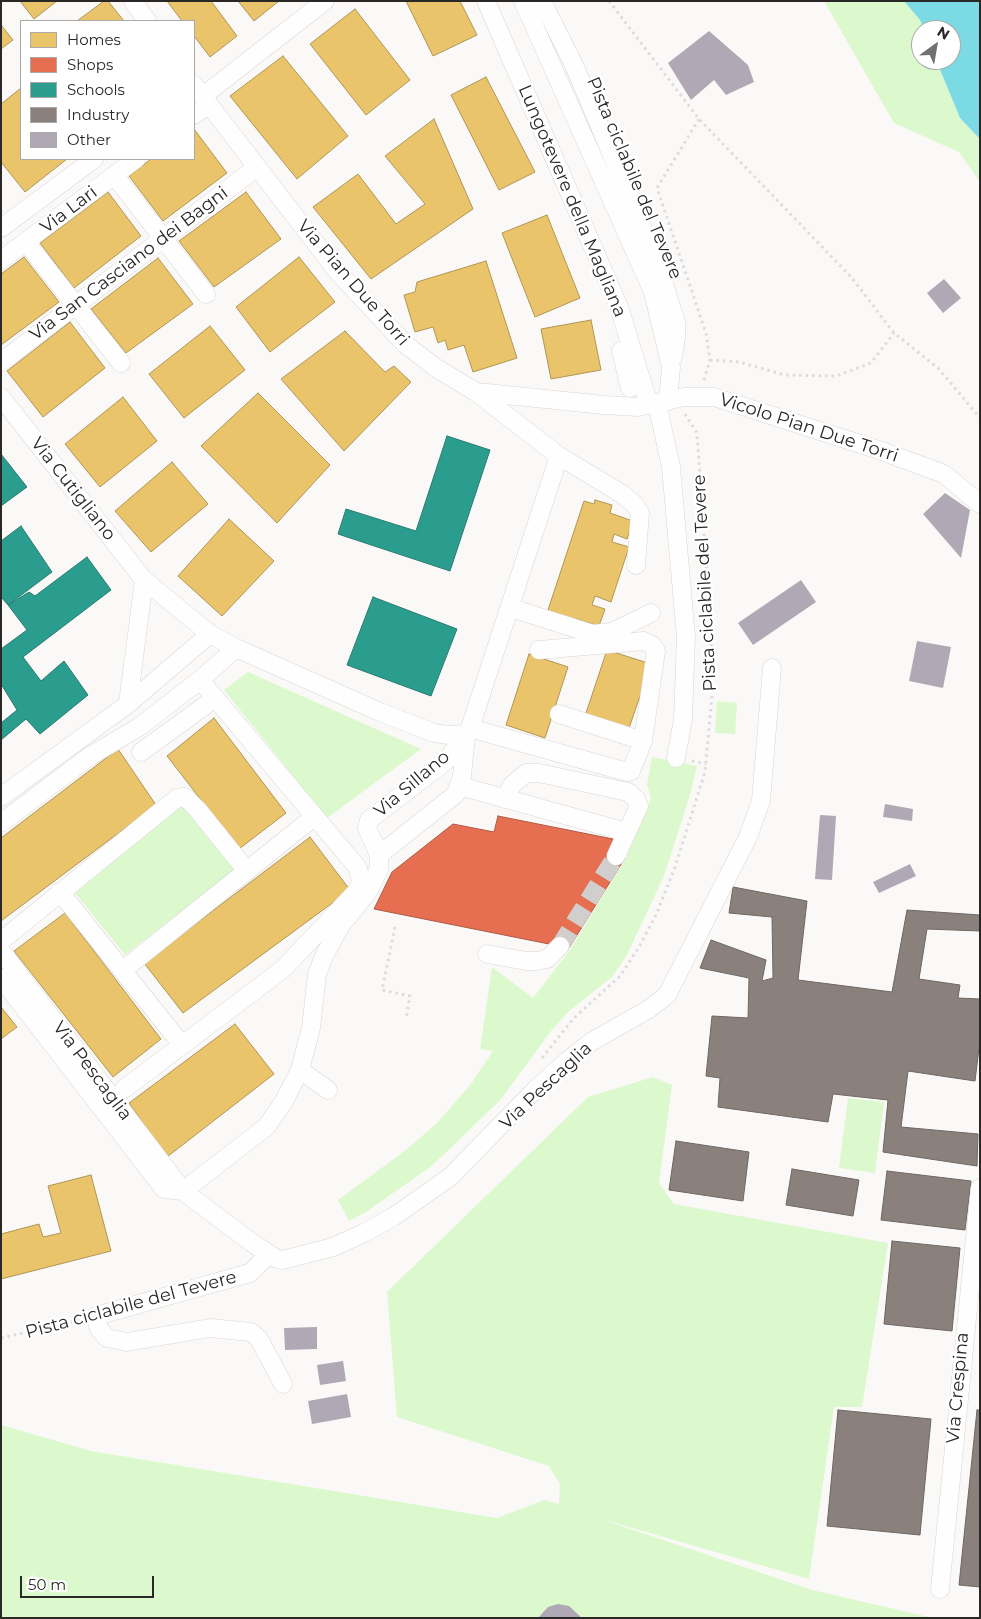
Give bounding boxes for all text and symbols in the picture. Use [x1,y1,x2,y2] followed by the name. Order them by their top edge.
[20,20,195,160] legend
[911,20,961,70] north arrow
[934,22,953,44] text: N
[67,30,121,49] text: Homes
[67,55,113,74] text: Shops
[582,74,686,282] street label: Pista ciclabile del Tevere
[67,80,125,99] text: Schools
[513,82,631,320] street label: Lungotevere della Magliana
[67,105,129,124] text: Industry
[67,130,111,149] text: Other
[26,182,232,346] street label: Via San Casciano dei Bagni
[36,182,102,238] street label: Via Lari
[292,216,414,350] street label: Via Pian Due Torri
[717,389,901,467] street label: Vicolo Pian Due Torri
[26,433,120,545] street label: Via Cutigliano
[689,474,721,692] street label: Pista ciclabile del Tevere
[370,746,454,822] street label: Via Sillano
[48,1017,136,1125] street label: Via Pescaglia
[495,1038,597,1134] street label: Via Pescaglia
[23,1266,239,1344] street label: Pista ciclabile del Tevere
[942,1331,974,1445] street label: Via Crespina
[22,1566,156,1598] scale bar
[28,1575,66,1594] text: 50 m

